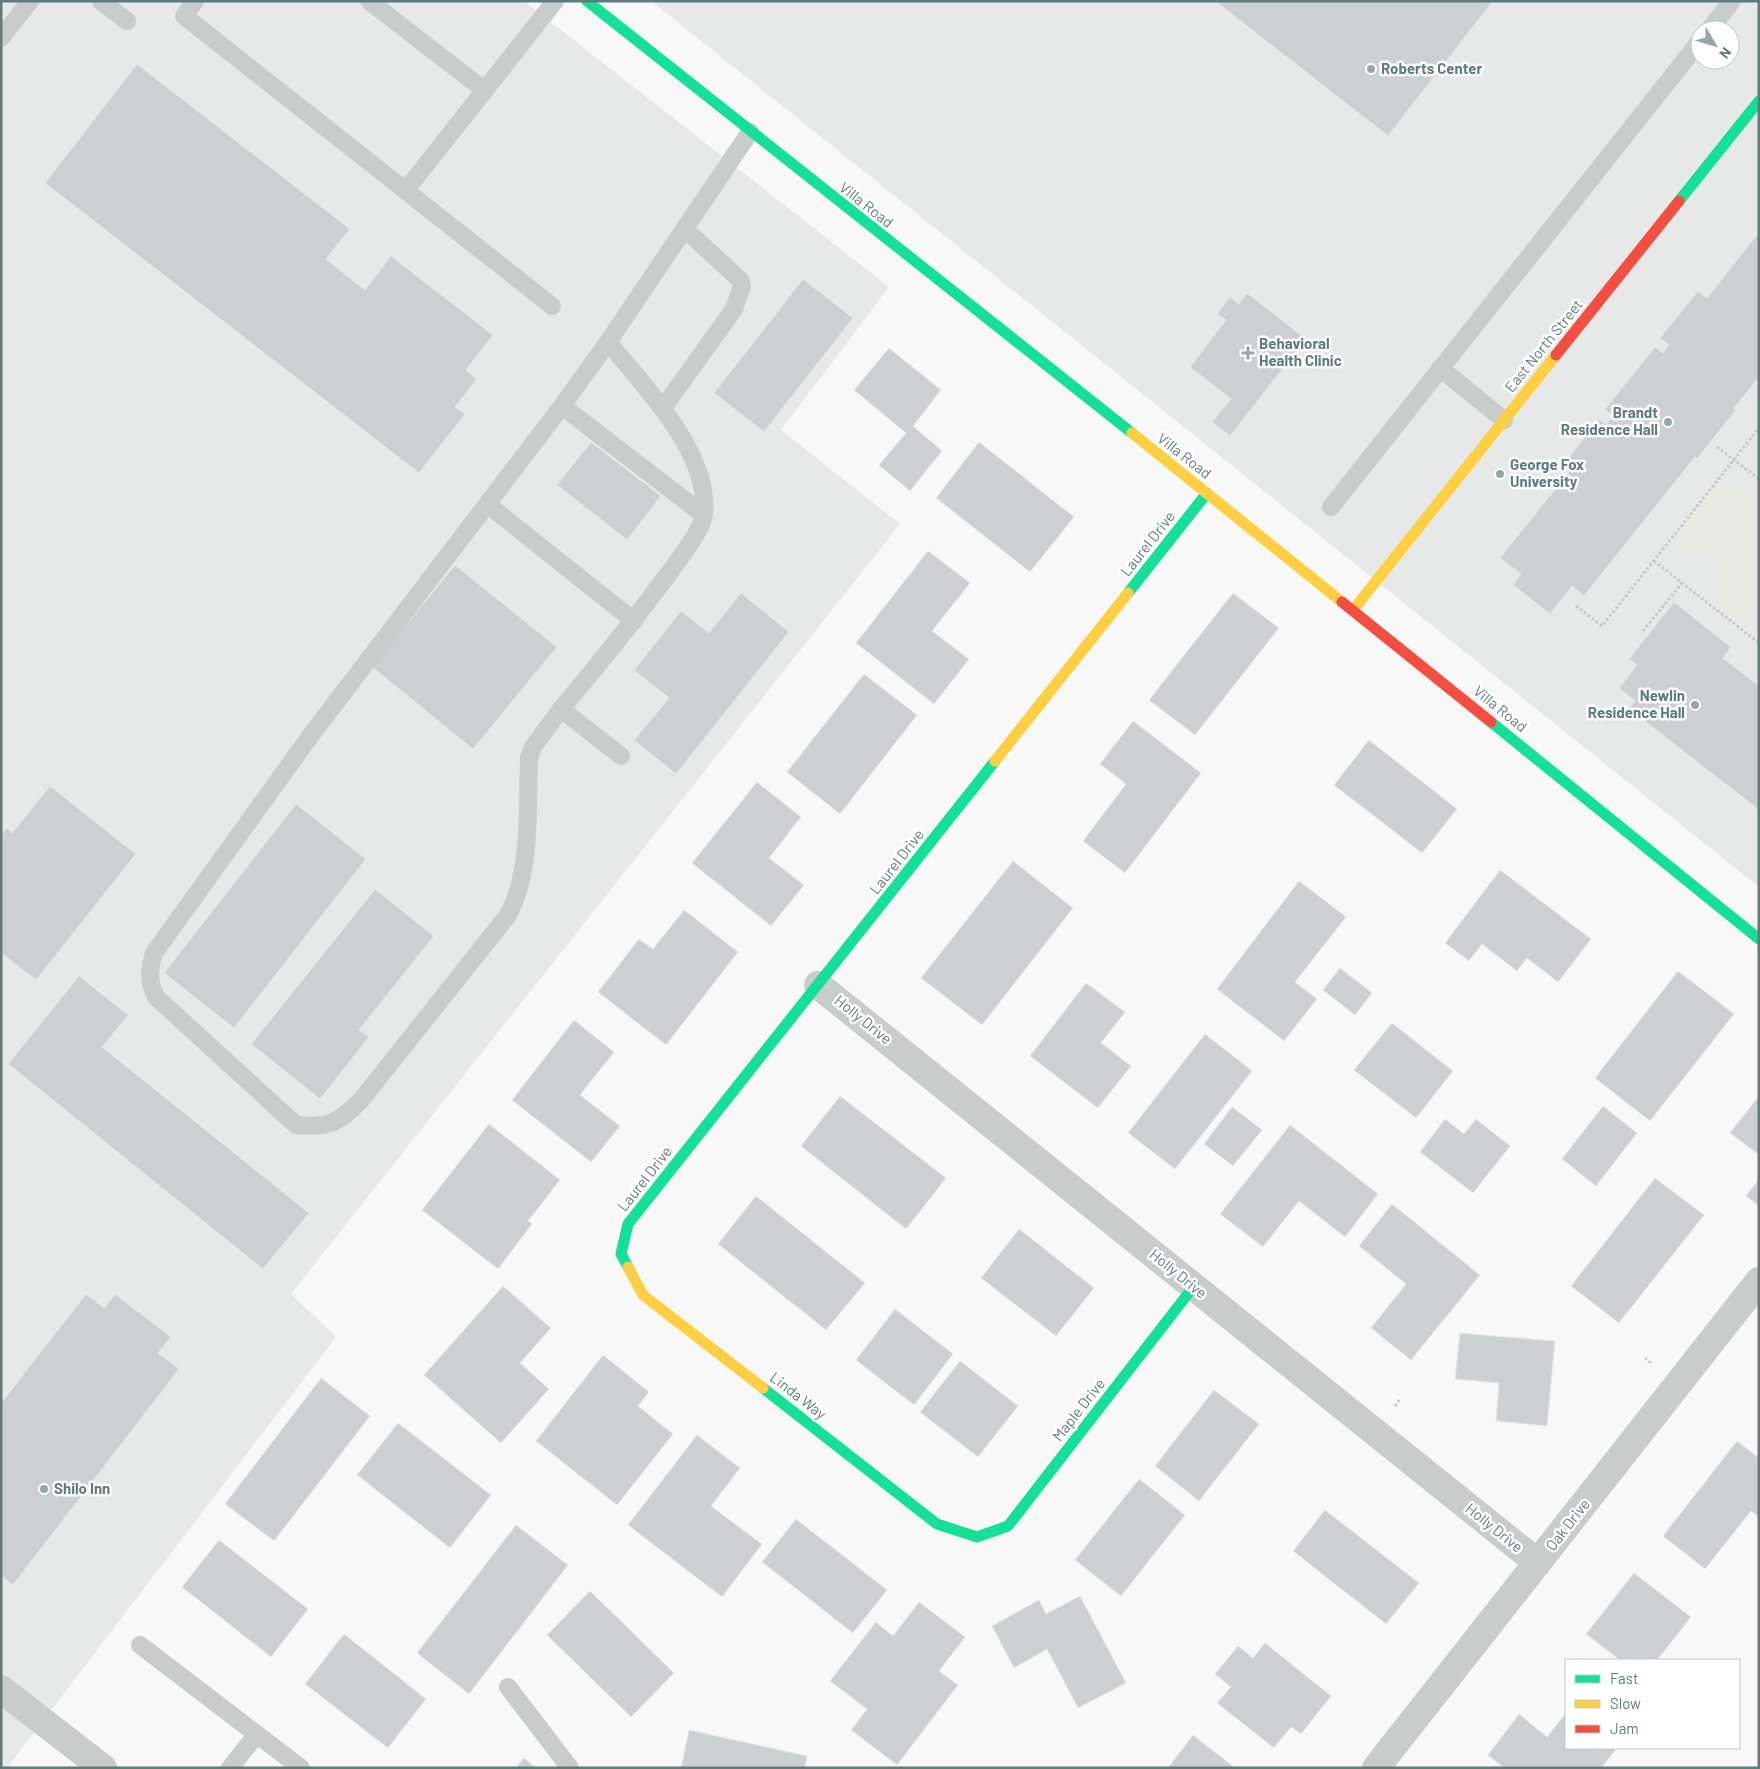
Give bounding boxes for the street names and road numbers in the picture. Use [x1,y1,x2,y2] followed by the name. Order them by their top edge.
[836,178,897,231] street label: Villa Road
[1500,295,1586,395] street label: East North Street
[1154,429,1215,482] street label: Villa Road
[1116,507,1178,579] street label: Laurel Drive
[1470,681,1531,735] street label: Villa Road
[865,825,927,897] street label: Laurel Drive
[831,991,896,1048] street label: Holly Drive
[613,1142,675,1214] street label: Laurel Drive
[1146,1245,1211,1302] street label: Holly Drive
[767,1368,830,1423] street label: Linda Way
[1048,1374,1108,1444] street label: Maple Drive
[1541,1495,1593,1554] street label: Oak Drive
[1462,1499,1527,1556] street label: Holly Drive

